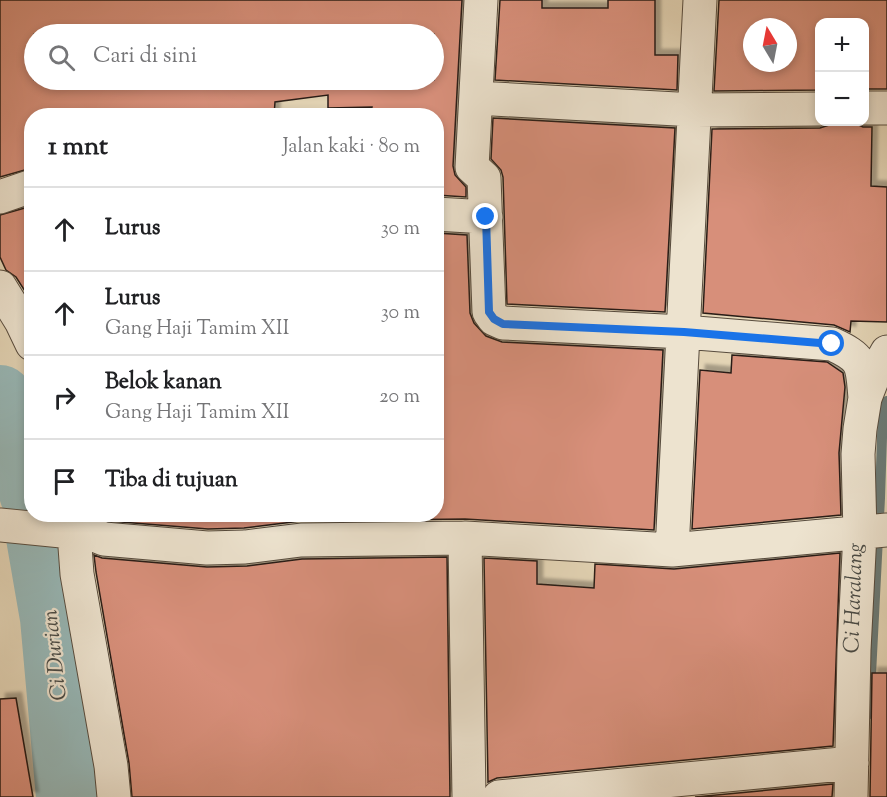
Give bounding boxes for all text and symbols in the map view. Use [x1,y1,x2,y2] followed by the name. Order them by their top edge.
[743,18,797,72] north arrow
[815,18,869,126] map controls
[815,18,869,72] button: +
[24,24,444,90] search box
[45,41,78,74] icon: search
[93,41,197,73] text: Cari di sini
[815,72,869,126] button: −
[48,129,108,166] text: 1 mnt
[282,133,420,162] text: Jalan kaki · 80 m
[472,203,498,229] route end
[48,213,81,246] icon: ahead
[105,213,161,245] text: Lurus
[381,215,420,244] text: 30 m
[105,283,161,315] text: Lurus
[48,297,81,330] icon: ahead
[381,299,420,328] text: 30 m
[105,315,289,344] text: Gang Haji Tamim XII
[818,330,844,356] route start
[105,367,222,399] text: Belok kanan
[48,381,81,414] icon: right
[379,383,420,412] text: 20 m
[105,399,289,428] text: Gang Haji Tamim XII
[48,465,81,498] icon: arrive
[105,465,238,497] text: Tiba di tujuan
[837,542,873,654] water label: Ci Haralang
[35,608,77,702] water label: Ci Durian

